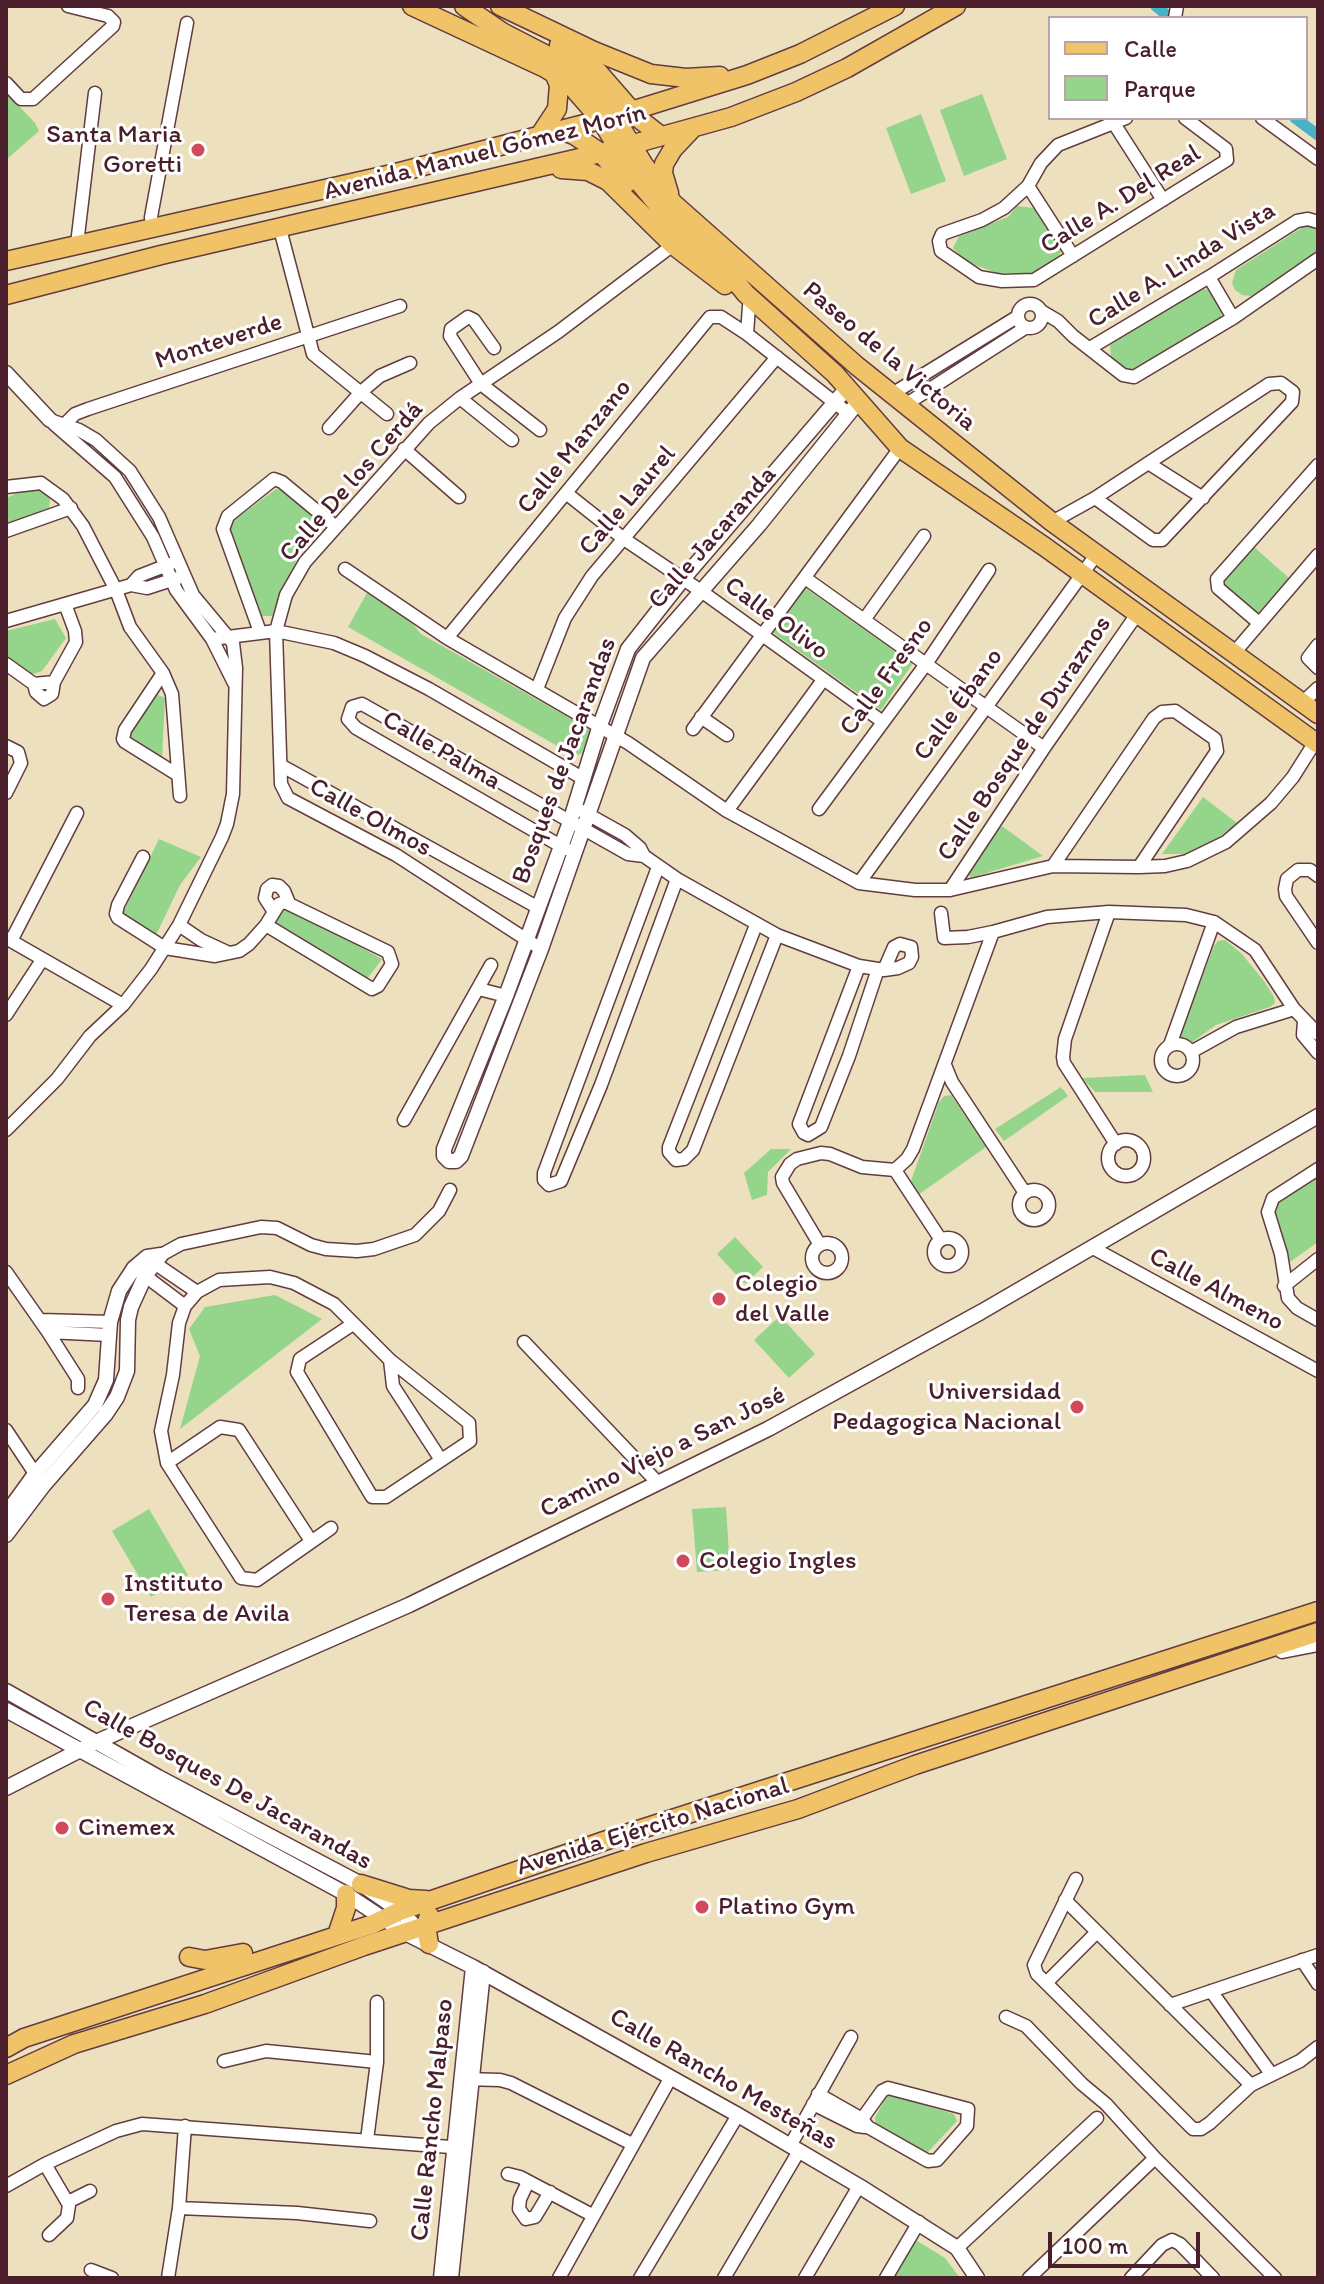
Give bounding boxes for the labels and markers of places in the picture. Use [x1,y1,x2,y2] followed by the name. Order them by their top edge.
[46,119,182,180] place label: Santa Maria Goretti
[189,141,207,159] marker: Santa Maria Goretti
[735,1268,830,1330] place label: Colegio del Valle
[710,1290,728,1308] marker: Colegio del Valle
[832,1376,1061,1438] place label: Universidad Pedagogica Nacional
[1068,1398,1086,1416] marker: Universidad Pedagogica Nacional
[699,1545,857,1577] place label: Colegio Ingles
[674,1552,692,1570] marker: Colegio Ingles
[124,1568,290,1630] place label: Instituto Teresa de Avila
[99,1590,117,1608] marker: Instituto Teresa de Avila
[78,1812,175,1844] place label: Cinemex
[53,1819,71,1837] marker: Cinemex
[718,1891,855,1923] place label: Platino Gym
[693,1898,711,1916] marker: Platino Gym

